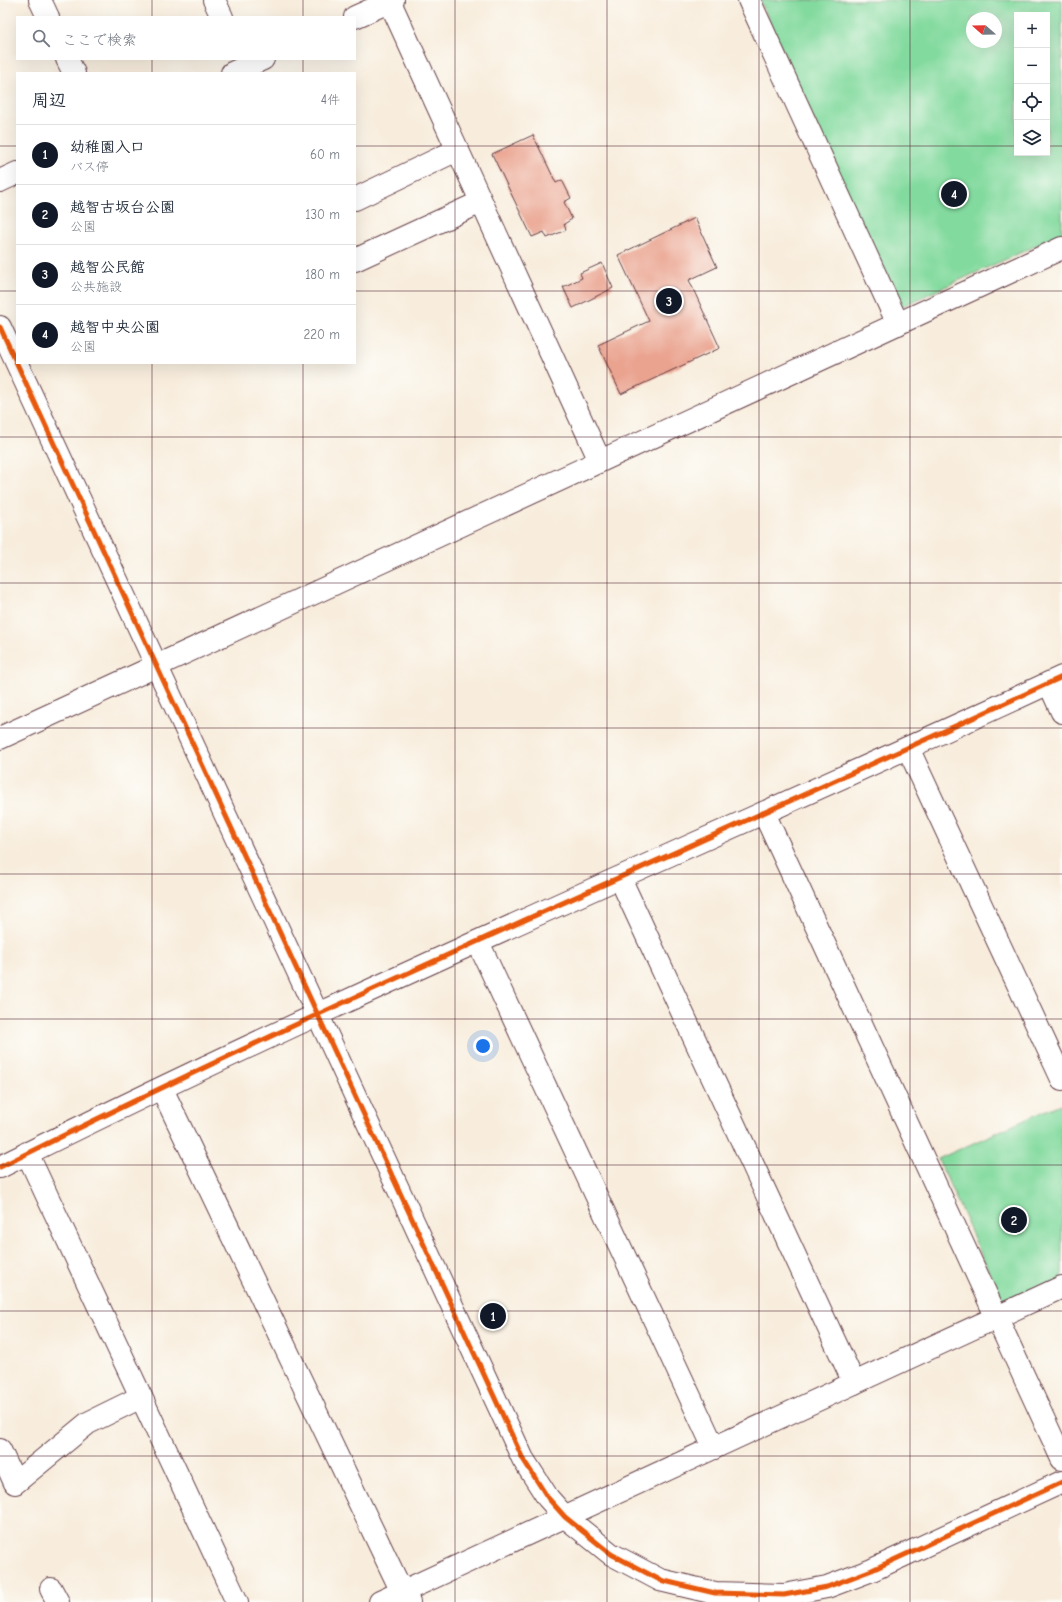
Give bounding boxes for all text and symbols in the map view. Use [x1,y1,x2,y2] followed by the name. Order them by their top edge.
[966,12,1002,48] north arrow
[1014,12,1050,156] map controls
[1014,12,1050,48] button: +
[16,16,356,60] search box
[30,27,52,49] icon: search
[62,31,137,49] text: ここで検索
[1014,48,1050,84] button: −
[1014,84,1050,120] button: locate
[32,91,66,110] text: 周辺
[321,92,340,107] text: 4件
[1014,120,1050,156] button: layers
[70,138,145,156] text: 幼稚園入口
[42,147,48,162] text: 1
[310,147,340,162] text: 60 m
[70,159,109,174] text: バス停
[941,179,967,209] pin: 4
[70,198,175,216] text: 越智古坂台公園
[42,207,48,222] text: 2
[305,207,340,222] text: 130 m
[70,219,96,234] text: 公園
[70,258,145,276] text: 越智公民館
[42,267,48,282] text: 3
[305,267,340,282] text: 180 m
[70,279,122,294] text: 公共施設
[656,286,682,316] pin: 3
[70,318,160,336] text: 越智中央公園
[42,327,48,342] text: 4
[303,327,340,342] text: 220 m
[70,339,96,354] text: 公園
[473,1036,493,1056] your location
[1001,1205,1027,1235] pin: 2
[480,1301,506,1331] pin: 1

